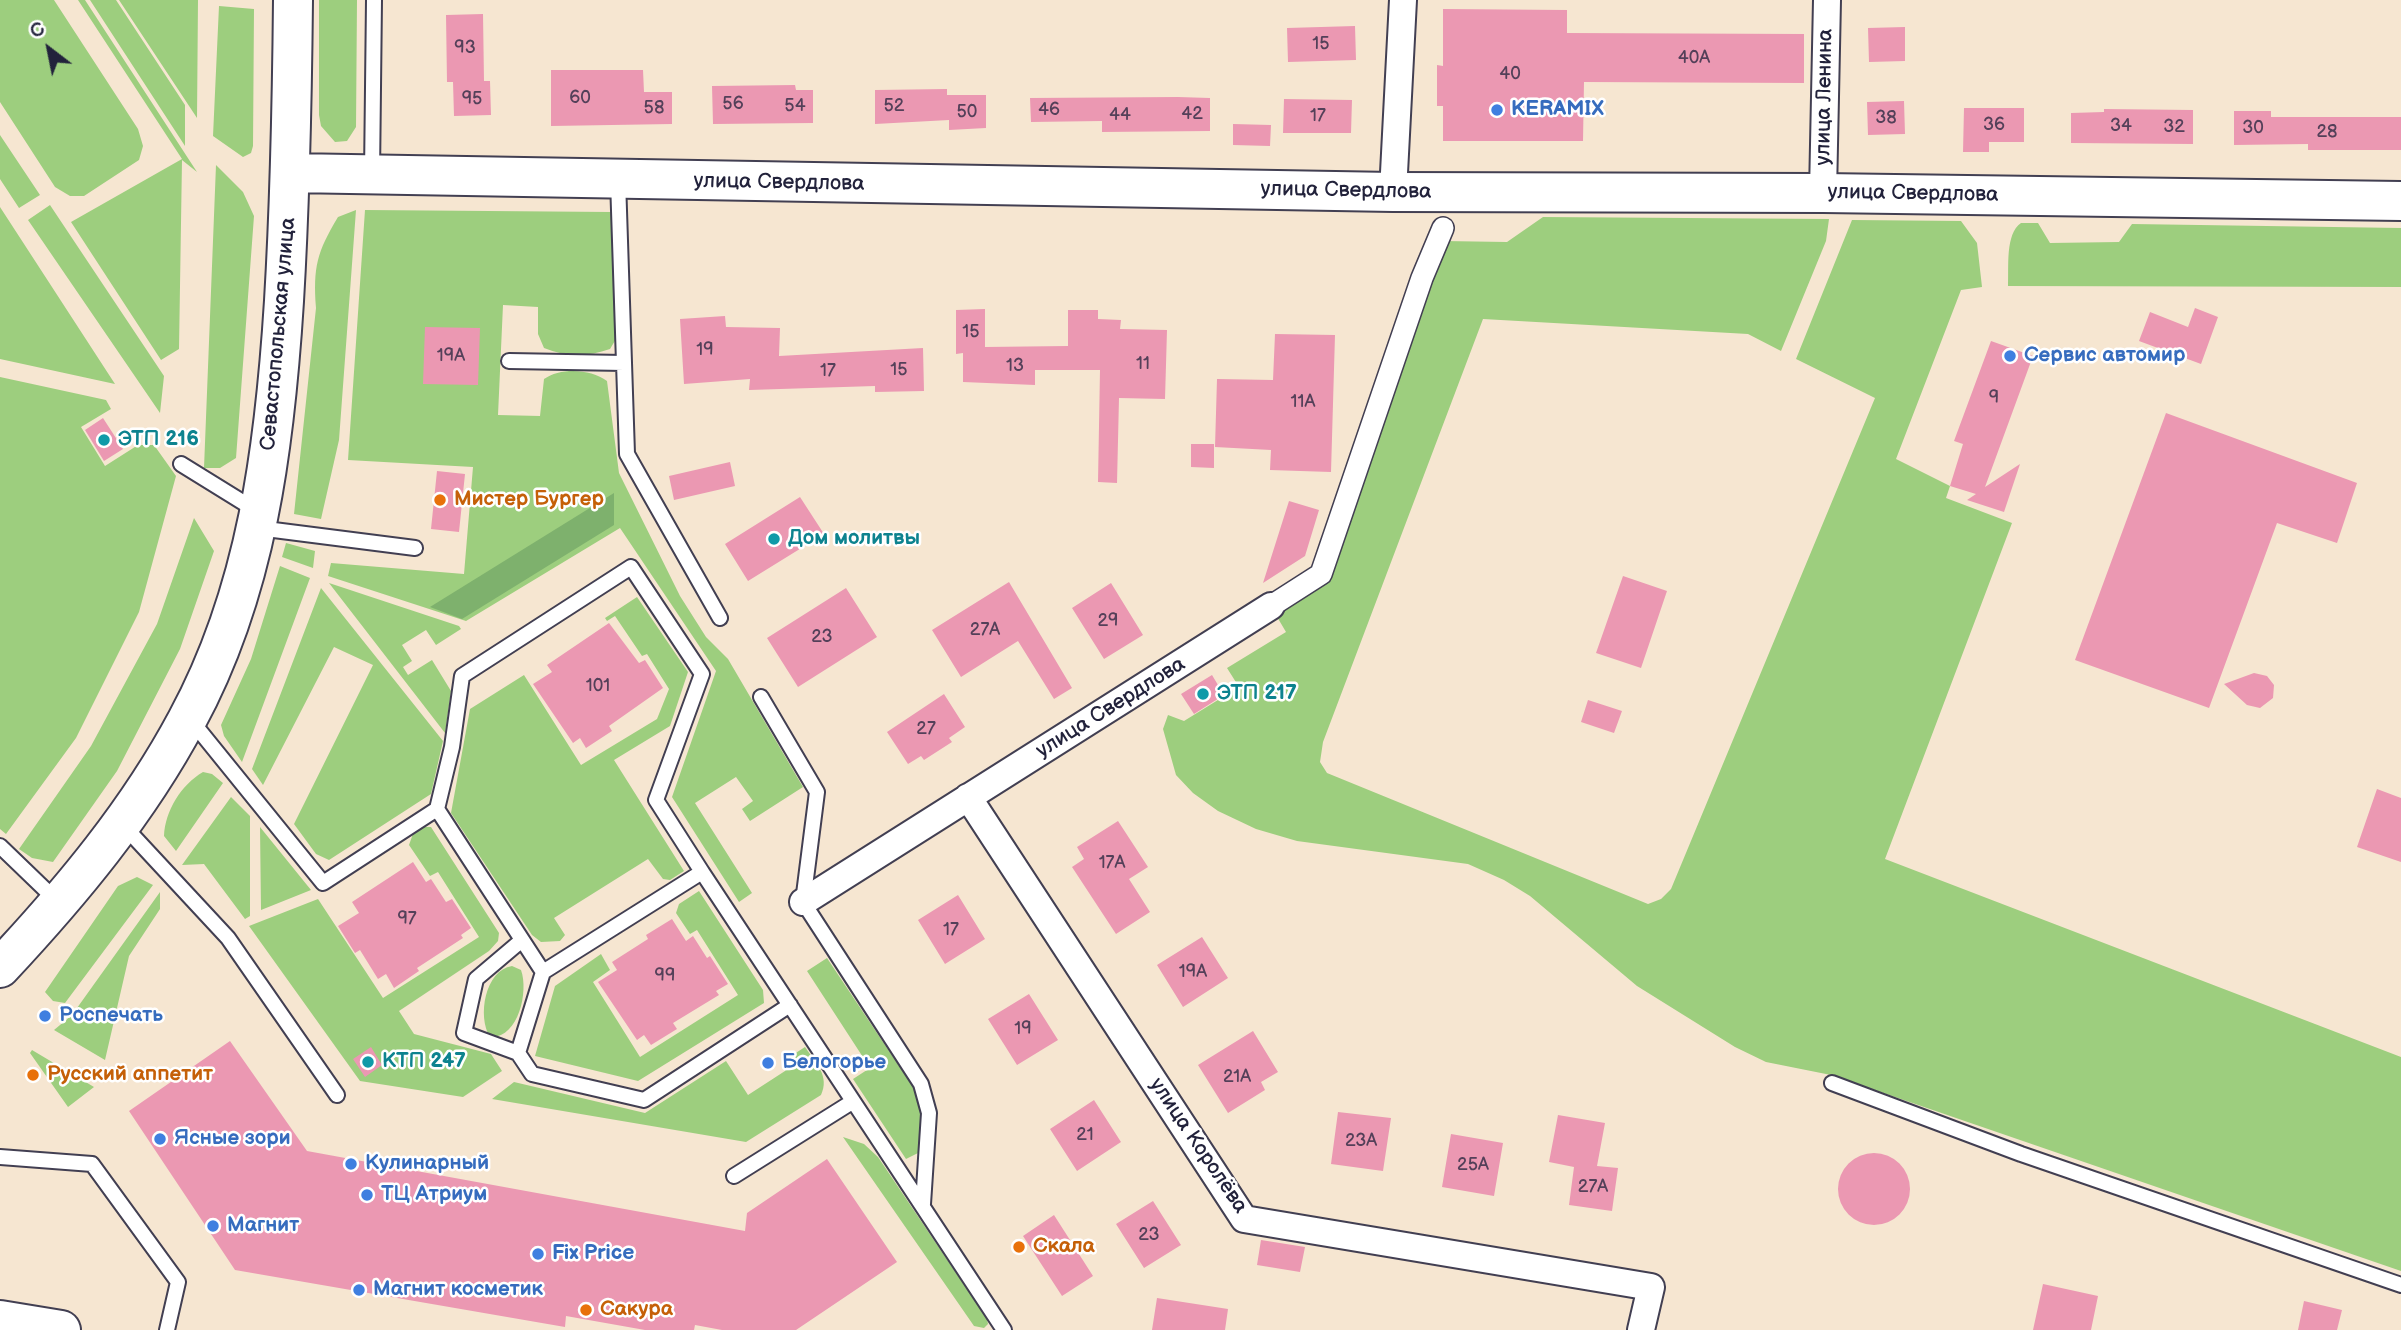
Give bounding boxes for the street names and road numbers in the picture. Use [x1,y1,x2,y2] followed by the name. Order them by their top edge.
[1811,28,1839,166] street label: улица Ленина
[693,169,865,197] street label: улица Свердлова
[1260,177,1432,205] street label: улица Свердлова
[1827,180,1999,208] street label: улица Свердлова
[256,216,302,452] street label: Севастопольская улица
[1032,652,1190,764] street label: улица Свердлова
[1143,1074,1253,1218] street label: улица Королёва

